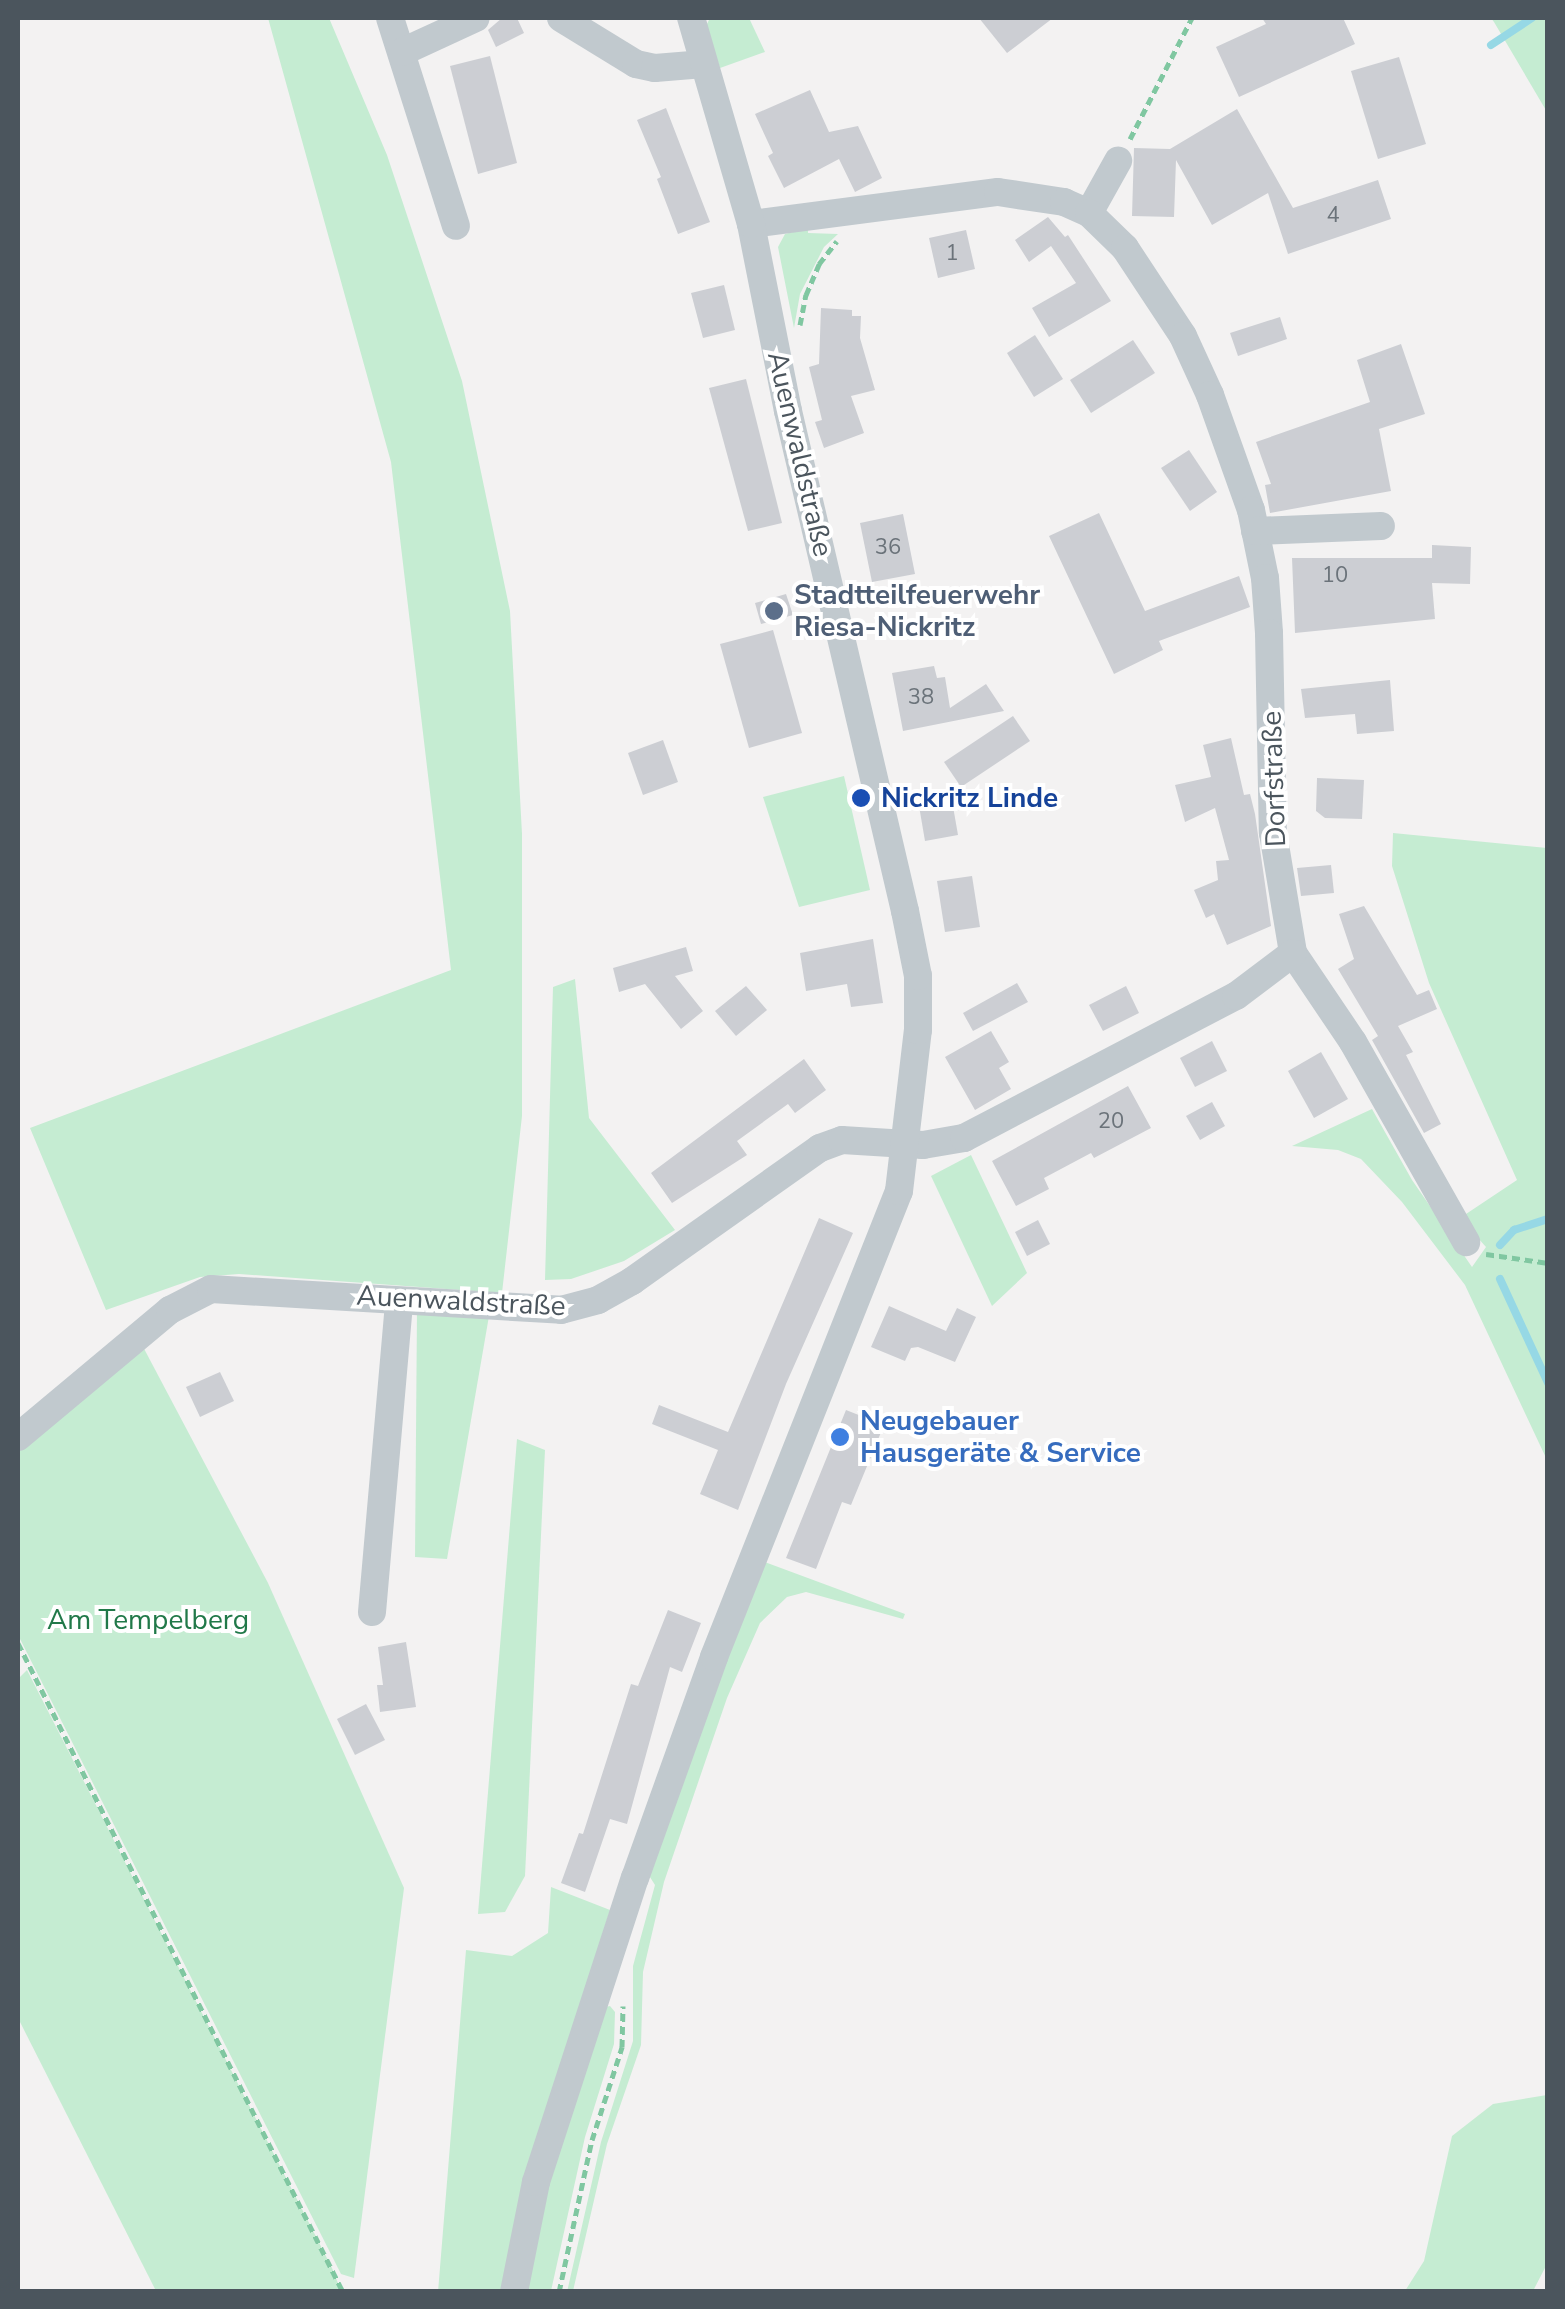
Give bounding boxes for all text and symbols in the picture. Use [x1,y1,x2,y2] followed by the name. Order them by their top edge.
[1326,203,1340,229] house number: 4
[945,241,959,267] house number: 1
[760,348,840,560] street label: Auenwaldstraße
[875,535,901,561] house number: 36
[1322,563,1348,589] house number: 10
[794,578,1040,644] place label: Stadtteilfeuerwehr Riesa-Nickritz
[763,600,785,622] marker: Stadtteilfeuerwehr Riesa-Nickritz
[908,685,934,711] house number: 38
[1255,710,1293,848] street label: Dorfstraße
[881,781,1058,815] place label: Nickritz Linde
[850,787,872,809] marker: Nickritz Linde
[1098,1109,1124,1135] house number: 20
[356,1279,566,1323] street label: Auenwaldstraße
[860,1404,1141,1470] place label: Neugebauer Hausgeräte & Service
[829,1426,851,1448] marker: Neugebauer Hausgeräte & Service
[47,1603,249,1637] park label: Am Tempelberg

